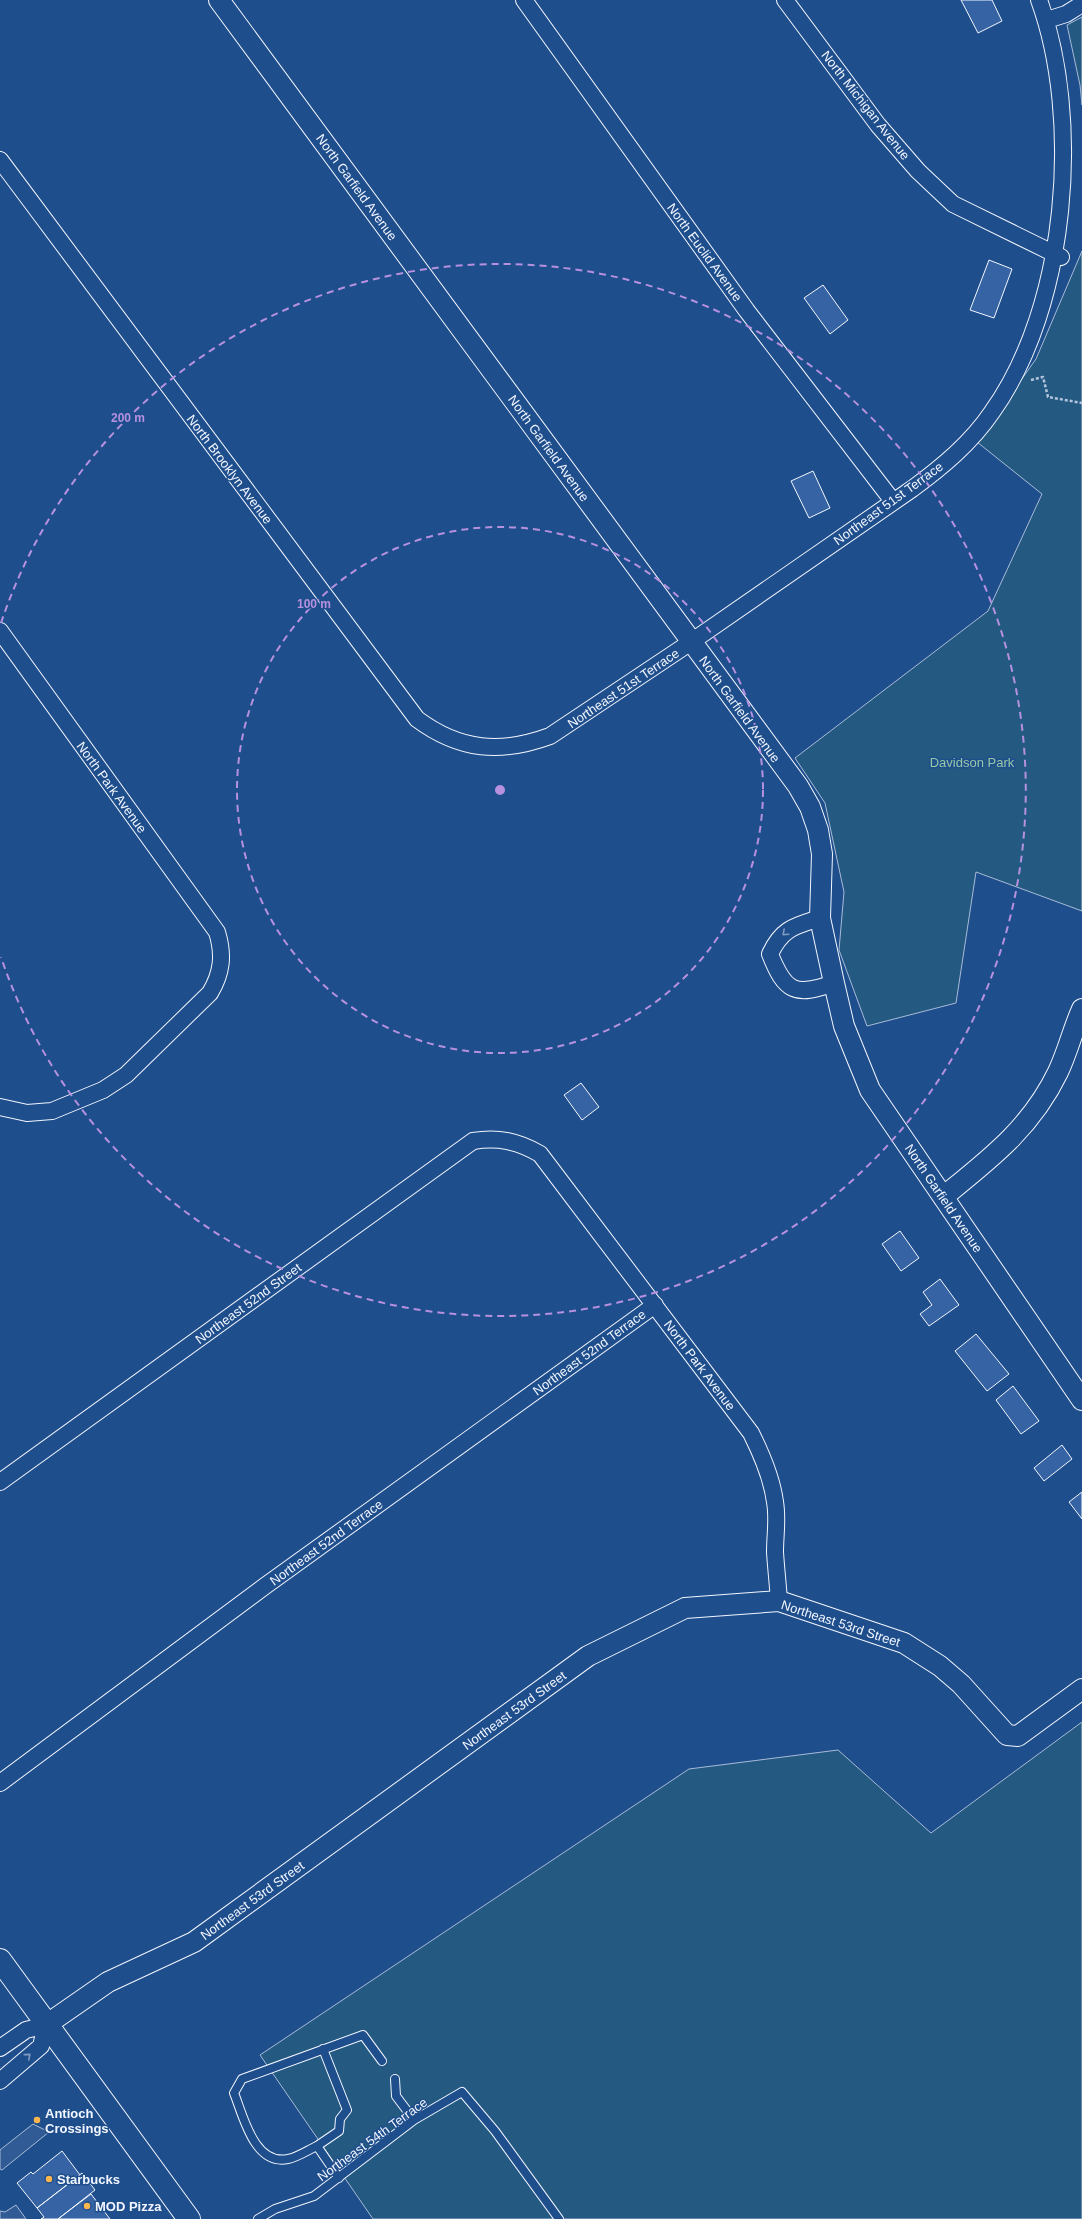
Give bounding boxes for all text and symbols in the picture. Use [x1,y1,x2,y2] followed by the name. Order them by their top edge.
[818,48,913,163] street label: North Michigan Avenue
[313,131,400,243] street label: North Garfield Avenue
[664,200,745,304] street label: North Euclid Avenue
[505,392,592,504] street label: North Garfield Avenue
[111,411,145,425] text: 200 m
[184,412,276,527] street label: North Brooklyn Avenue
[831,459,946,548] street label: Northeast 51st Terrace
[297,597,331,611] text: 100 m
[565,645,682,731] street label: Northeast 51st Terrace
[696,653,783,765] street label: North Garfield Avenue
[74,739,150,836] street label: North Park Avenue
[930,755,1015,770] park label: Davidson Park
[493,783,507,797] centre of rings
[782,928,790,935] one-way arrow
[902,1141,985,1255] street label: North Garfield Avenue
[192,1260,304,1347] street label: Northeast 52nd Street
[530,1306,649,1398] street label: Northeast 52nd Terrace
[661,1317,738,1413] street label: North Park Avenue
[267,1496,386,1588] street label: Northeast 52nd Terrace
[779,1597,903,1650] street label: Northeast 53rd Street
[460,1668,569,1753] street label: Northeast 53rd Street
[198,1858,307,1943] street label: Northeast 53rd Street
[24,2054,31,2061] one-way arrow
[314,2095,430,2184] street label: Northeast 54th Terrace
[45,2106,109,2136] place label: Antioch Crossings
[32,2115,42,2125] marker: Antioch Crossings
[57,2172,120,2187] place label: Starbucks
[44,2174,54,2184] marker: Starbucks
[95,2199,162,2214] place label: MOD Pizza
[82,2201,92,2211] marker: MOD Pizza

